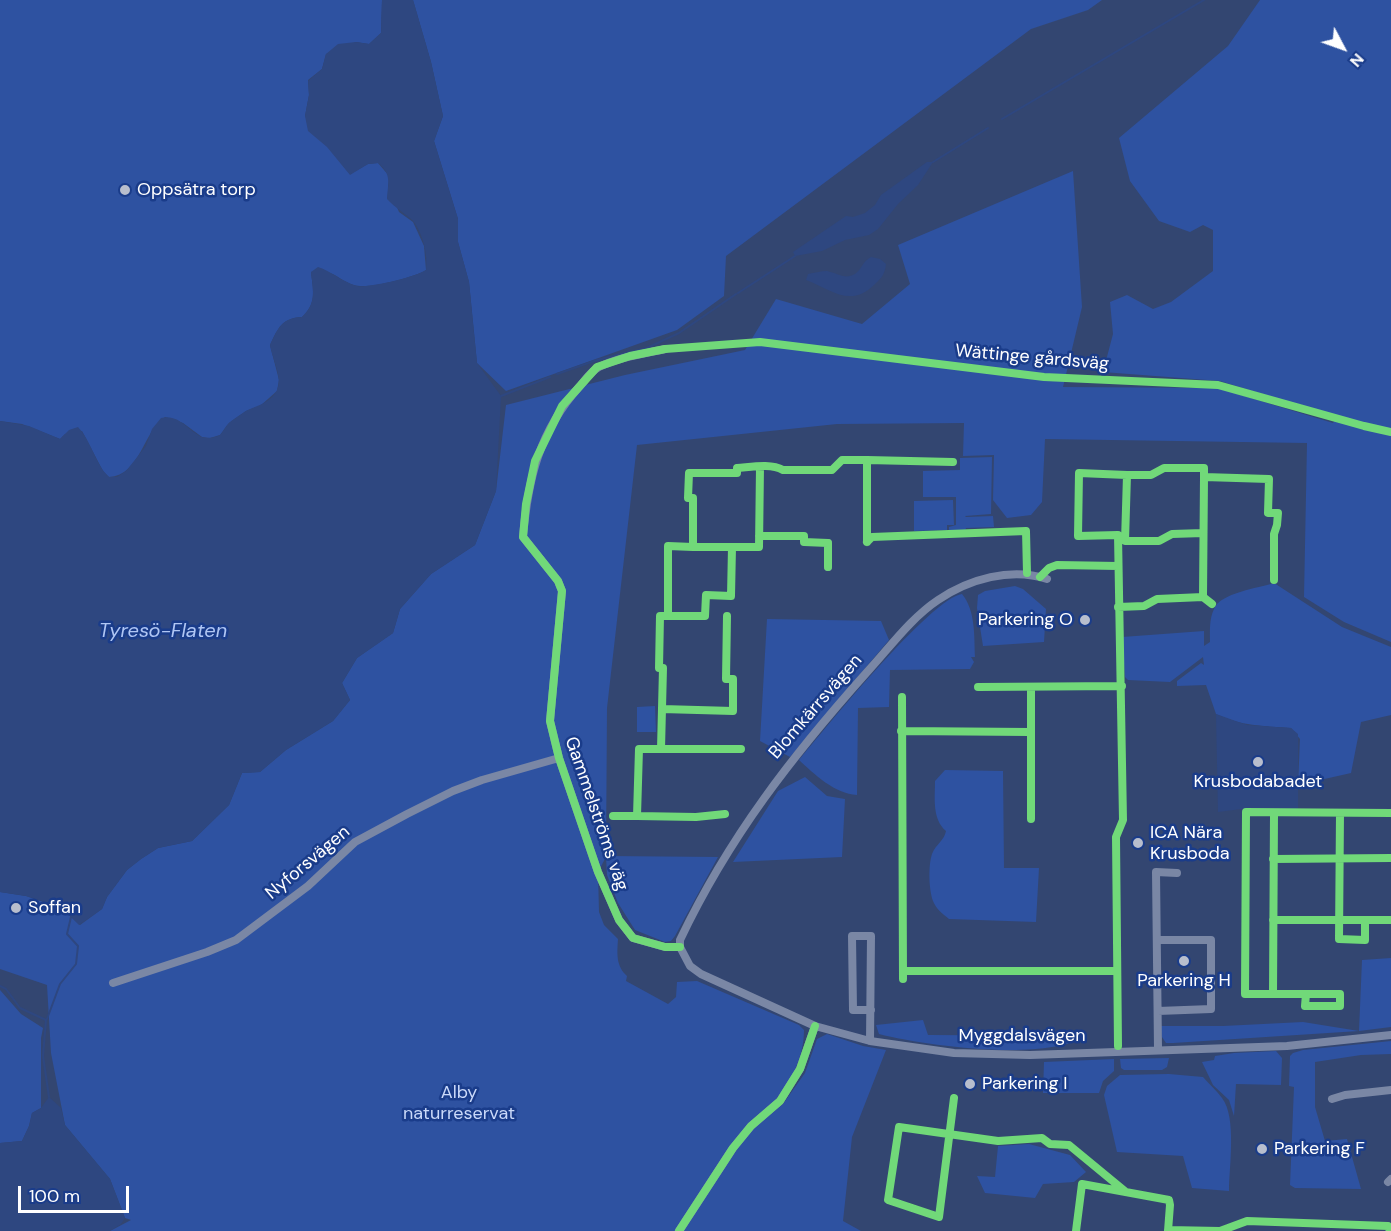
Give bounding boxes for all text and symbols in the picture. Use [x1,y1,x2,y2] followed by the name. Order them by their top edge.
[1313,18,1373,78] north arrow
[1345,49,1369,71] text: N
[137,179,256,201] place label: Oppsätra torp
[118,183,132,197] marker: Oppsätra torp
[954,341,1110,375] street label: Wättinge gårdsväg
[978,609,1073,631] place label: Parkering O
[1078,613,1092,627] marker: Parkering O
[99,620,227,644] water label: Tyresö-Flaten
[765,650,867,764] street label: Blomkärrsvägen
[560,734,632,894] street label: Gammelströms väg
[1251,755,1265,769] marker: Krusbodabadet
[1194,771,1322,793] place label: Krusbodabadet
[262,822,354,904] street label: Nyforsvägen
[1150,822,1230,864] place label: ICA Nära Krusboda
[1131,836,1145,850] marker: ICA Nära Krusboda
[28,897,81,919] place label: Soffan
[9,901,23,915] marker: Soffan
[1177,954,1191,968] marker: Parkering H
[1137,970,1231,992] place label: Parkering H
[958,1025,1086,1047] street label: Myggdalsvägen
[982,1073,1067,1095] place label: Parkering I
[963,1077,977,1091] marker: Parkering I
[403,1082,515,1124] park label: Alby naturreservat
[1274,1138,1365,1160] place label: Parkering F
[1255,1142,1269,1156] marker: Parkering F
[21,1174,132,1212] scale bar
[29,1184,80,1208] text: 100 m

